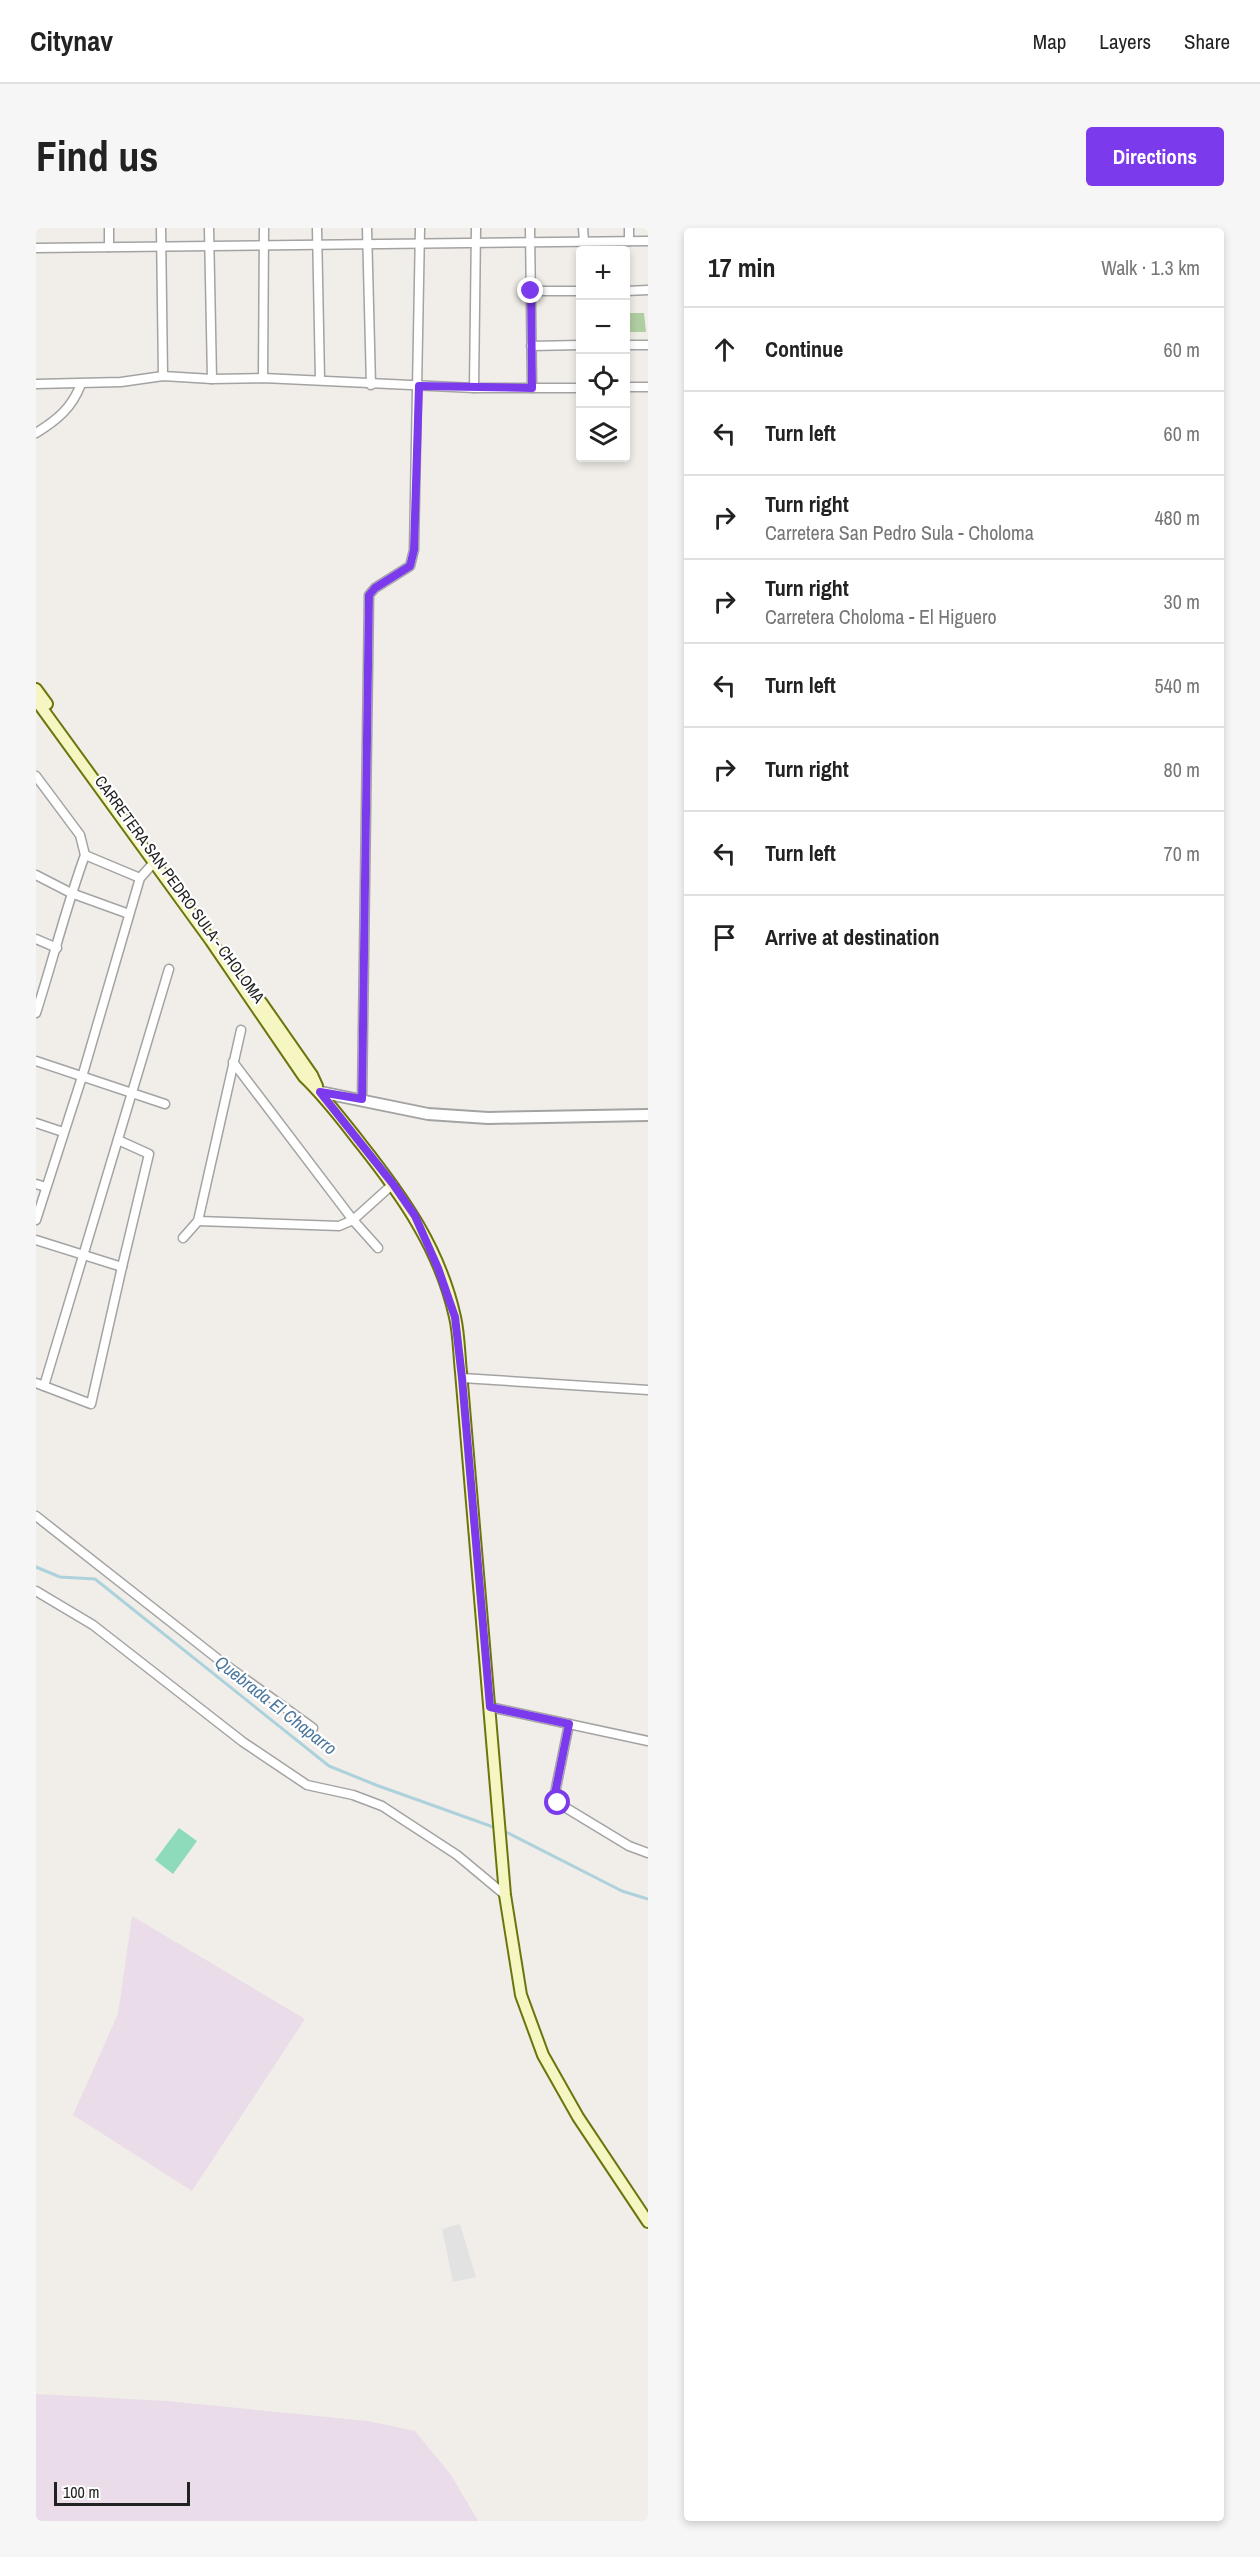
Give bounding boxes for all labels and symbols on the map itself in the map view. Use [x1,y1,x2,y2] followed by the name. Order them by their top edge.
[517,277,543,303] route end
[90,771,270,1007] street label: CARRETERA SAN PEDRO SULA - CHOLOMA
[210,1649,342,1761] water label: Quebrada El Chaparro
[544,1789,570,1815] route start
[54,2479,190,2506] scale bar

